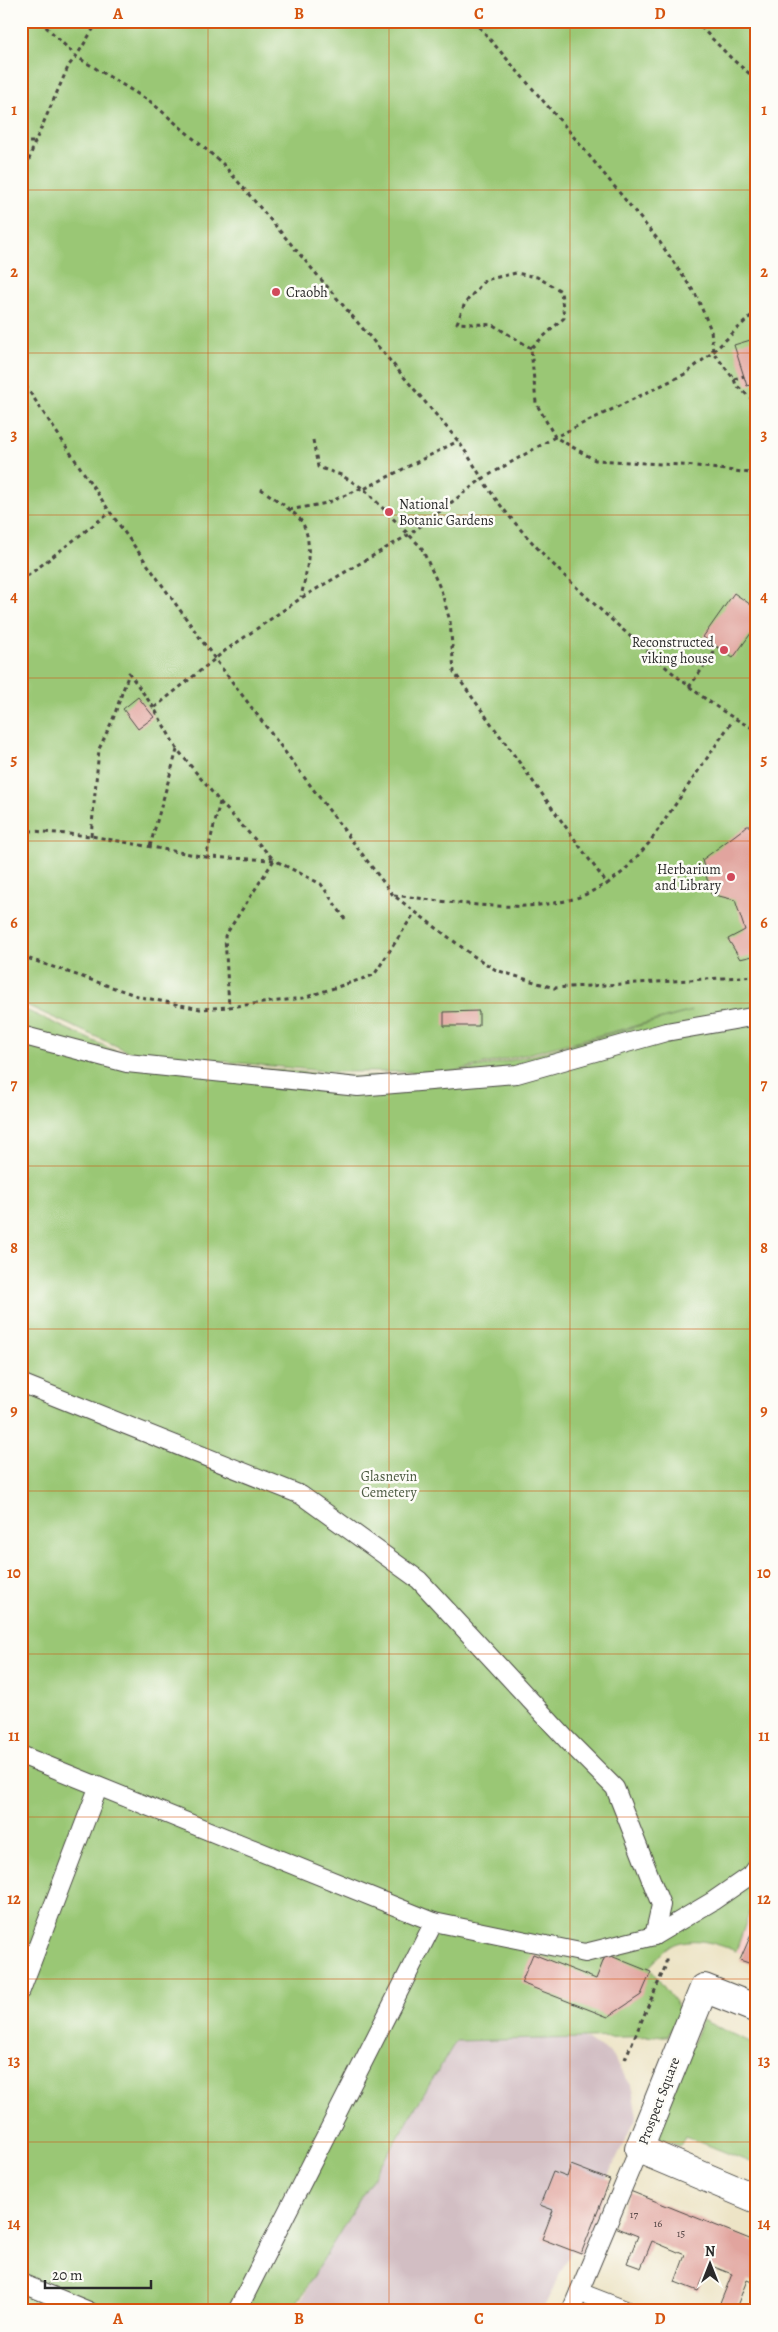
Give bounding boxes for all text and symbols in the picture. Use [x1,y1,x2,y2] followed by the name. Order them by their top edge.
[112,3,124,25] text: A
[294,3,304,25] text: B
[474,3,484,25] text: C
[654,3,666,25] text: D
[11,99,17,121] text: 1
[761,99,767,121] text: 1
[10,261,18,283] text: 2
[760,261,768,283] text: 2
[286,283,328,302] place label: Craobh
[270,286,282,298] marker: Craobh
[11,424,18,446] text: 3
[761,424,768,446] text: 3
[399,495,494,530] place label: National Botanic Gardens
[383,506,395,518] marker: National Botanic Gardens
[10,586,18,608] text: 4
[760,586,768,608] text: 4
[632,633,714,668] place label: Reconstructed viking house
[718,644,730,656] marker: Reconstructed viking house
[11,749,18,771] text: 5
[761,749,768,771] text: 5
[655,860,722,895] place label: Herbarium and Library
[725,871,737,883] marker: Herbarium and Library
[10,912,18,934] text: 6
[760,912,768,934] text: 6
[11,1074,18,1096] text: 7
[761,1074,768,1096] text: 7
[10,1237,18,1259] text: 8
[760,1237,768,1259] text: 8
[10,1400,18,1422] text: 9
[760,1400,768,1422] text: 9
[361,1467,418,1502] park label: Glasnevin Cemetery
[7,1562,21,1584] text: 10
[757,1562,771,1584] text: 10
[8,1725,20,1747] text: 11
[758,1725,770,1747] text: 11
[7,1888,21,1910] text: 12
[757,1888,771,1910] text: 12
[8,2050,20,2072] text: 13
[758,2050,770,2072] text: 13
[634,2054,684,2148] street label: Prospect Square
[630,2207,639,2222] house number: 17
[7,2213,21,2235] text: 14
[757,2213,771,2235] text: 14
[654,2216,662,2231] house number: 16
[677,2226,686,2241] house number: 15
[686,2240,736,2290] north arrow
[705,2242,715,2261] text: N
[45,2257,151,2289] scale bar
[52,2265,83,2285] text: 20 m
[112,2308,124,2330] text: A
[294,2308,304,2330] text: B
[474,2308,484,2330] text: C
[654,2308,666,2330] text: D

